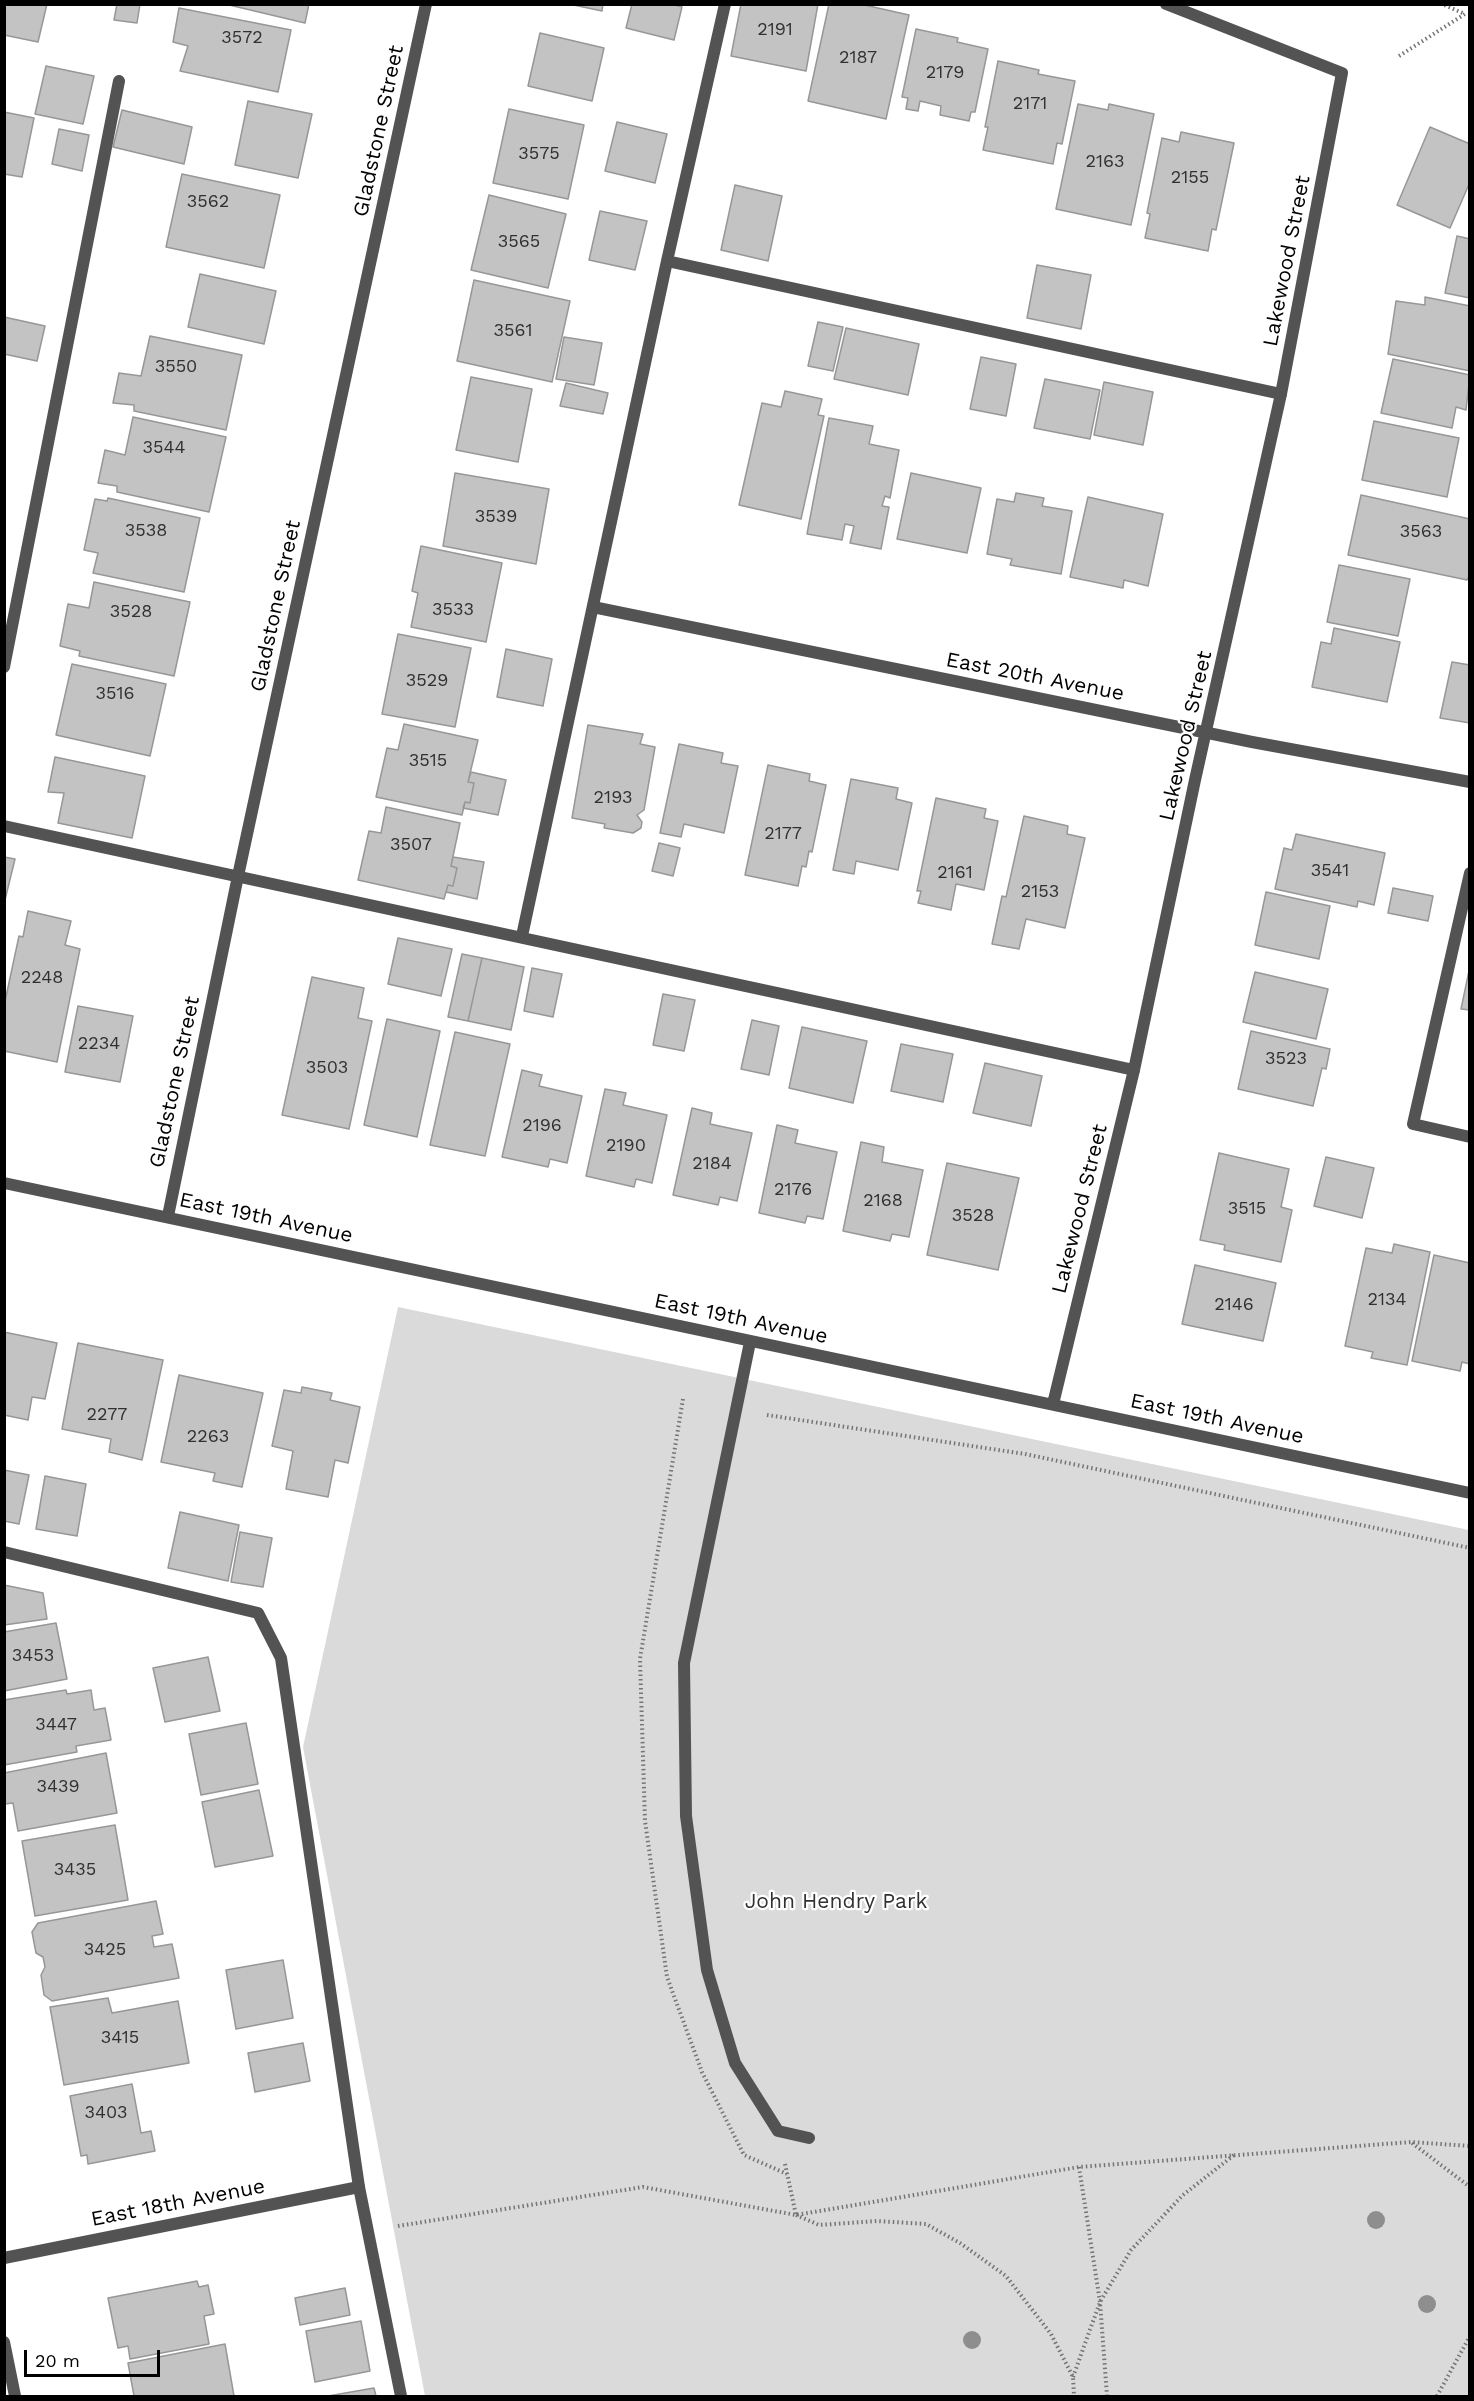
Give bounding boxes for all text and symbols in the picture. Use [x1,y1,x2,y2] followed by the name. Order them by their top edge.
[757,19,793,41] house number: 2191
[221,27,263,49] house number: 3572
[349,43,409,219] street label: Gladstone Street
[839,47,877,69] house number: 2187
[926,62,964,84] house number: 2179
[1013,93,1047,115] house number: 2171
[518,143,560,165] house number: 3575
[1086,151,1124,173] house number: 2163
[1171,167,1209,189] house number: 2155
[1258,173,1316,349] street label: Lakewood Street
[187,191,229,213] house number: 3562
[498,231,540,253] house number: 3565
[494,320,532,342] house number: 3561
[155,356,197,378] house number: 3550
[143,437,185,459] house number: 3544
[475,506,517,528] house number: 3539
[246,518,306,694] street label: Gladstone Street
[125,520,167,542] house number: 3538
[1400,521,1442,543] house number: 3563
[432,599,474,621] house number: 3533
[110,601,152,623] house number: 3528
[944,647,1126,707] street label: East 20th Avenue
[1154,648,1218,824] street label: Lakewood Street
[406,670,448,692] house number: 3529
[96,683,134,705] house number: 3516
[409,750,447,772] house number: 3515
[594,787,632,809] house number: 2193
[764,823,802,845] house number: 2177
[390,834,432,856] house number: 3507
[1311,860,1349,882] house number: 3541
[937,862,973,884] house number: 2161
[1021,881,1059,903] house number: 2153
[21,967,63,989] house number: 2248
[145,994,205,1170] street label: Gladstone Street
[78,1033,120,1055] house number: 2234
[1265,1048,1307,1070] house number: 3523
[306,1057,348,1079] house number: 3503
[522,1115,562,1137] house number: 2196
[1047,1122,1113,1296] street label: Lakewood Street
[606,1135,646,1157] house number: 2190
[692,1153,732,1175] house number: 2184
[774,1179,812,1201] house number: 2176
[177,1187,355,1249] street label: East 19th Avenue
[863,1190,903,1212] house number: 2168
[1228,1198,1266,1220] house number: 3515
[952,1205,994,1227] house number: 3528
[652,1288,830,1350] street label: East 19th Avenue
[1367,1289,1407,1311] house number: 2134
[1214,1294,1254,1316] house number: 2146
[1128,1388,1306,1450] street label: East 19th Avenue
[87,1404,127,1426] house number: 2277
[187,1426,229,1448] house number: 2263
[12,1645,54,1667] house number: 3453
[35,1714,77,1736] house number: 3447
[36,1776,80,1798] house number: 3439
[54,1859,96,1881] house number: 3435
[745,1889,927,1915] park label: John Hendry Park
[84,1939,126,1961] house number: 3425
[101,2027,139,2049] house number: 3415
[85,2102,127,2124] house number: 3403
[89,2174,267,2232] street label: East 18th Avenue
[27,2338,164,2376] scale bar
[35,2350,80,2371] text: 20 m

